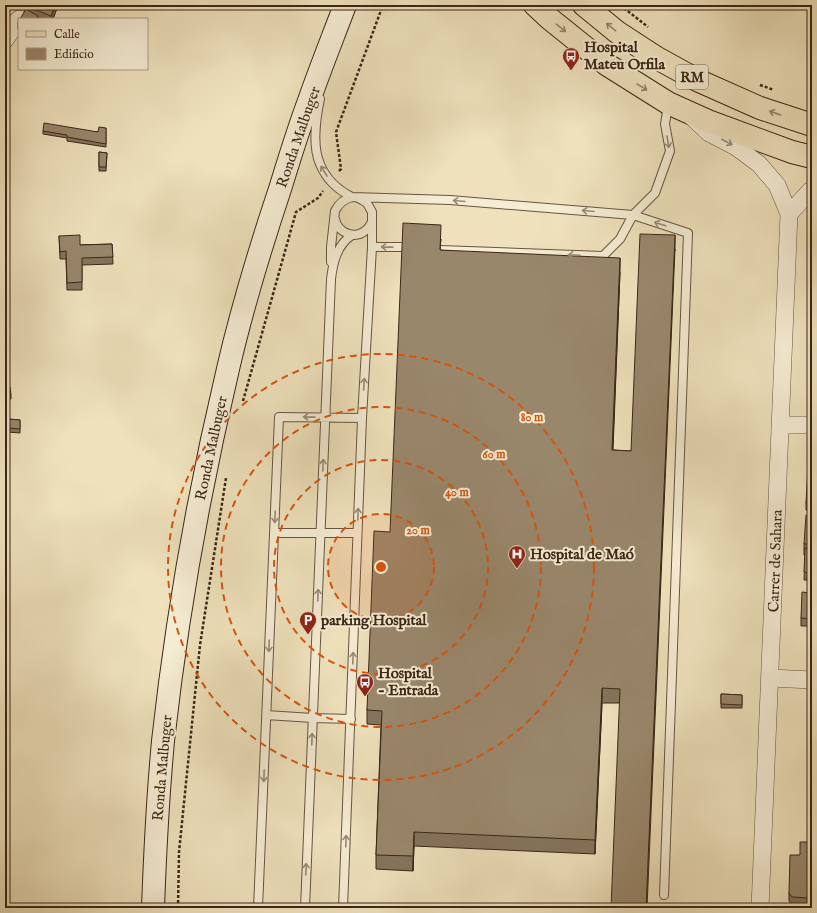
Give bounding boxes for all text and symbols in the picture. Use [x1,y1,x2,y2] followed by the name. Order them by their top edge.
[18,18,148,70] legend
[605,22,616,31] one-way arrow
[555,23,566,32] one-way arrow
[54,27,80,42] text: Calle
[584,38,665,74] place label: Hospital Mateu Orfila
[561,46,581,71] bus stop icon: Hospital Mateu Orfila
[54,47,94,62] text: Edificio
[676,65,708,89] road number: RM
[272,83,325,190] street label: Ronda Malbuger
[636,83,647,91] one-way arrow
[768,109,781,116] one-way arrow
[664,135,672,148] one-way arrow
[720,139,732,147] one-way arrow
[320,166,328,177] one-way arrow
[453,197,466,204] one-way arrow
[582,208,595,215] one-way arrow
[654,220,667,227] one-way arrow
[381,243,394,251] one-way arrow
[568,251,581,259] one-way arrow
[360,378,367,391] one-way arrow
[191,394,232,502] street label: Ronda Malbuger
[521,410,544,425] text: 80 m
[303,413,316,421] one-way arrow
[483,447,506,462] text: 60 m
[319,459,327,472] one-way arrow
[445,485,470,500] text: 40 m
[354,508,362,521] one-way arrow
[764,509,787,613] street label: Carrer de Sahara
[271,510,278,523] one-way arrow
[406,523,430,538] text: 20 m
[507,544,527,569] hospital icon: Hospital de Maó
[530,545,634,564] place label: Hospital de Maó
[374,560,388,574] centre of rings
[314,589,321,602] one-way arrow
[298,610,318,635] parking icon: parking Hospital
[320,611,427,630] place label: parking Hospital
[265,640,273,653] one-way arrow
[349,652,356,665] one-way arrow
[378,664,439,700] place label: Hospital - Entrada
[355,672,375,697] bus stop icon: Hospital - Entrada
[148,714,177,822] street label: Ronda Malbuger
[308,733,315,746] one-way arrow
[260,769,267,782] one-way arrow
[342,835,350,848] one-way arrow
[303,863,310,876] one-way arrow

